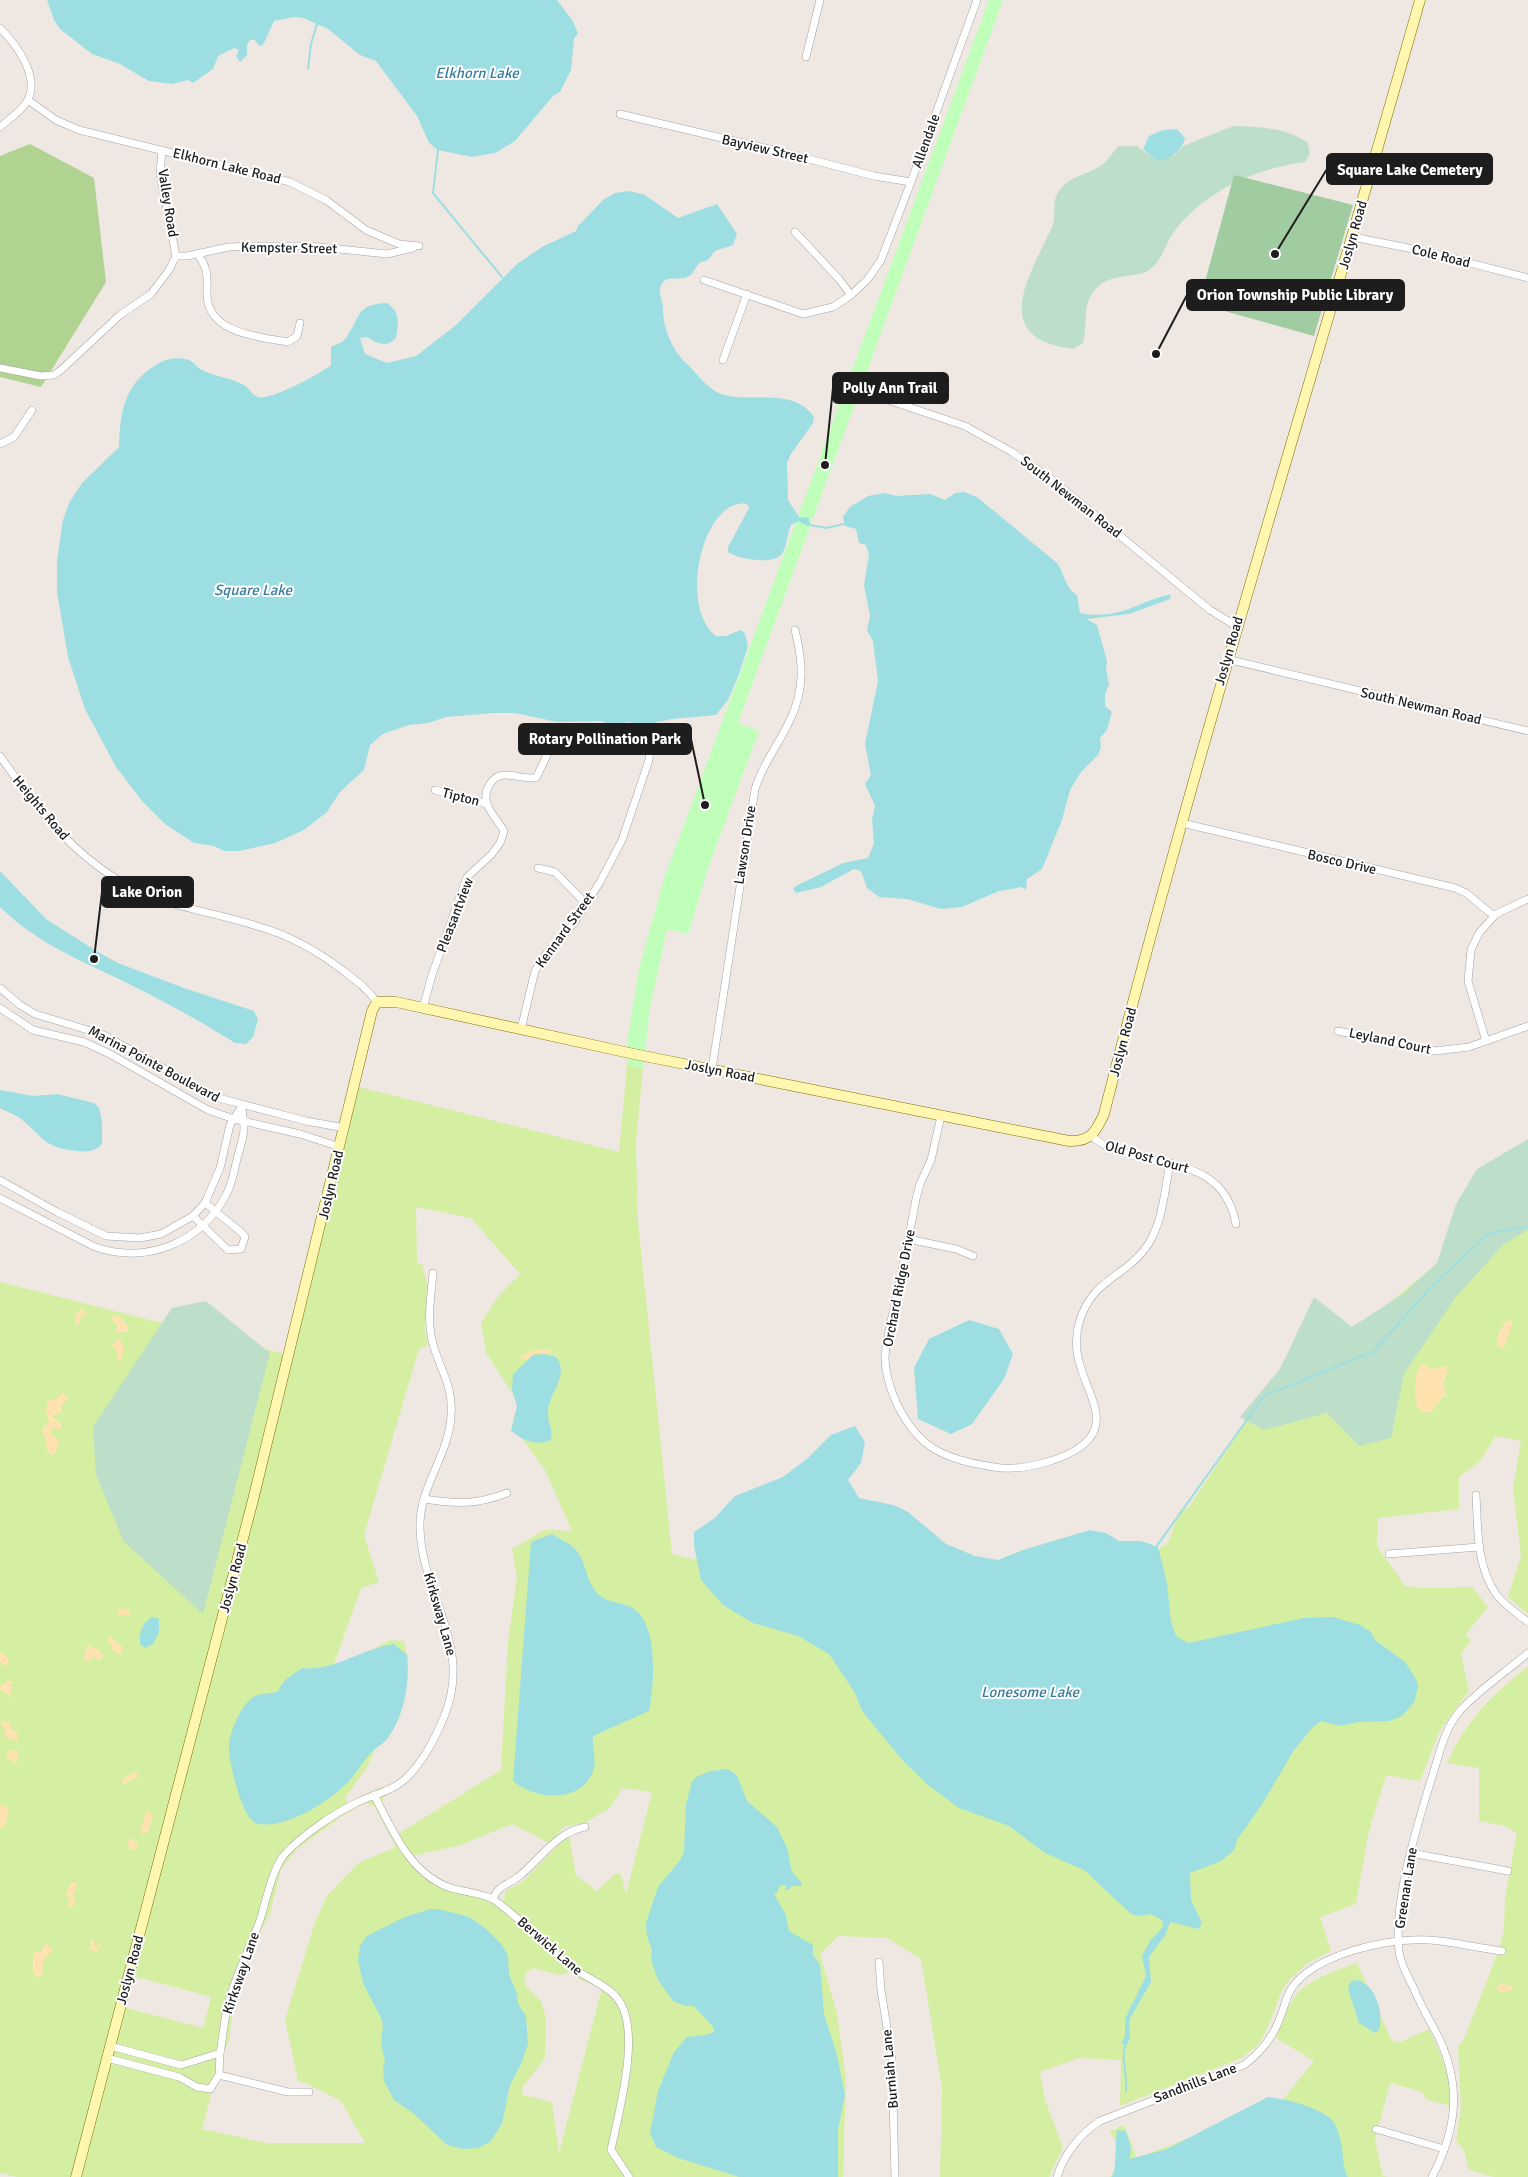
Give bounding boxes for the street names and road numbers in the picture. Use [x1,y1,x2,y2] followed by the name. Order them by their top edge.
[908,112,944,170] street label: Allendale
[720,131,810,167] street label: Bayview Street
[171,144,283,188] street label: Elkhorn Lake Road
[154,168,182,238] street label: Valley Road
[1335,199,1371,271] street label: Joslyn Road
[241,239,337,257] street label: Kempster Street
[1410,241,1472,271] street label: Cole Road
[1017,452,1125,542] street label: South Newman Road
[1211,615,1247,687] street label: Joslyn Road
[1359,684,1483,728] street label: South Newman Road
[9,772,73,844] street label: Heights Road
[441,784,481,810] street label: Tipton
[730,804,760,886] street label: Lawson Drive
[1306,846,1378,878] street label: Bosco Drive
[433,875,477,955] street label: Pleasantview
[532,889,598,971] street label: Kennard Street
[1106,1006,1140,1078] street label: Joslyn Road
[85,1022,223,1106] street label: Marina Pointe Boulevard
[1347,1024,1433,1058] street label: Leyland Court
[684,1056,756,1086] street label: Joslyn Road
[1103,1137,1191,1177] street label: Old Post Court
[315,1149,347,1221] street label: Joslyn Road
[879,1228,919,1348] street label: Orchard Ridge Drive
[216,1542,250,1614] street label: Joslyn Road
[420,1570,460,1658] street label: Kirksway Lane
[1391,1846,1421,1930] street label: Greenan Lane
[514,1913,586,1979] street label: Berwick Lane
[219,1930,263,2016] street label: Kirksway Lane
[113,1934,147,2006] street label: Joslyn Road
[878,2029,902,2109] street label: Burniah Lane
[1151,2059,1239,2107] street label: Sandhills Lane

